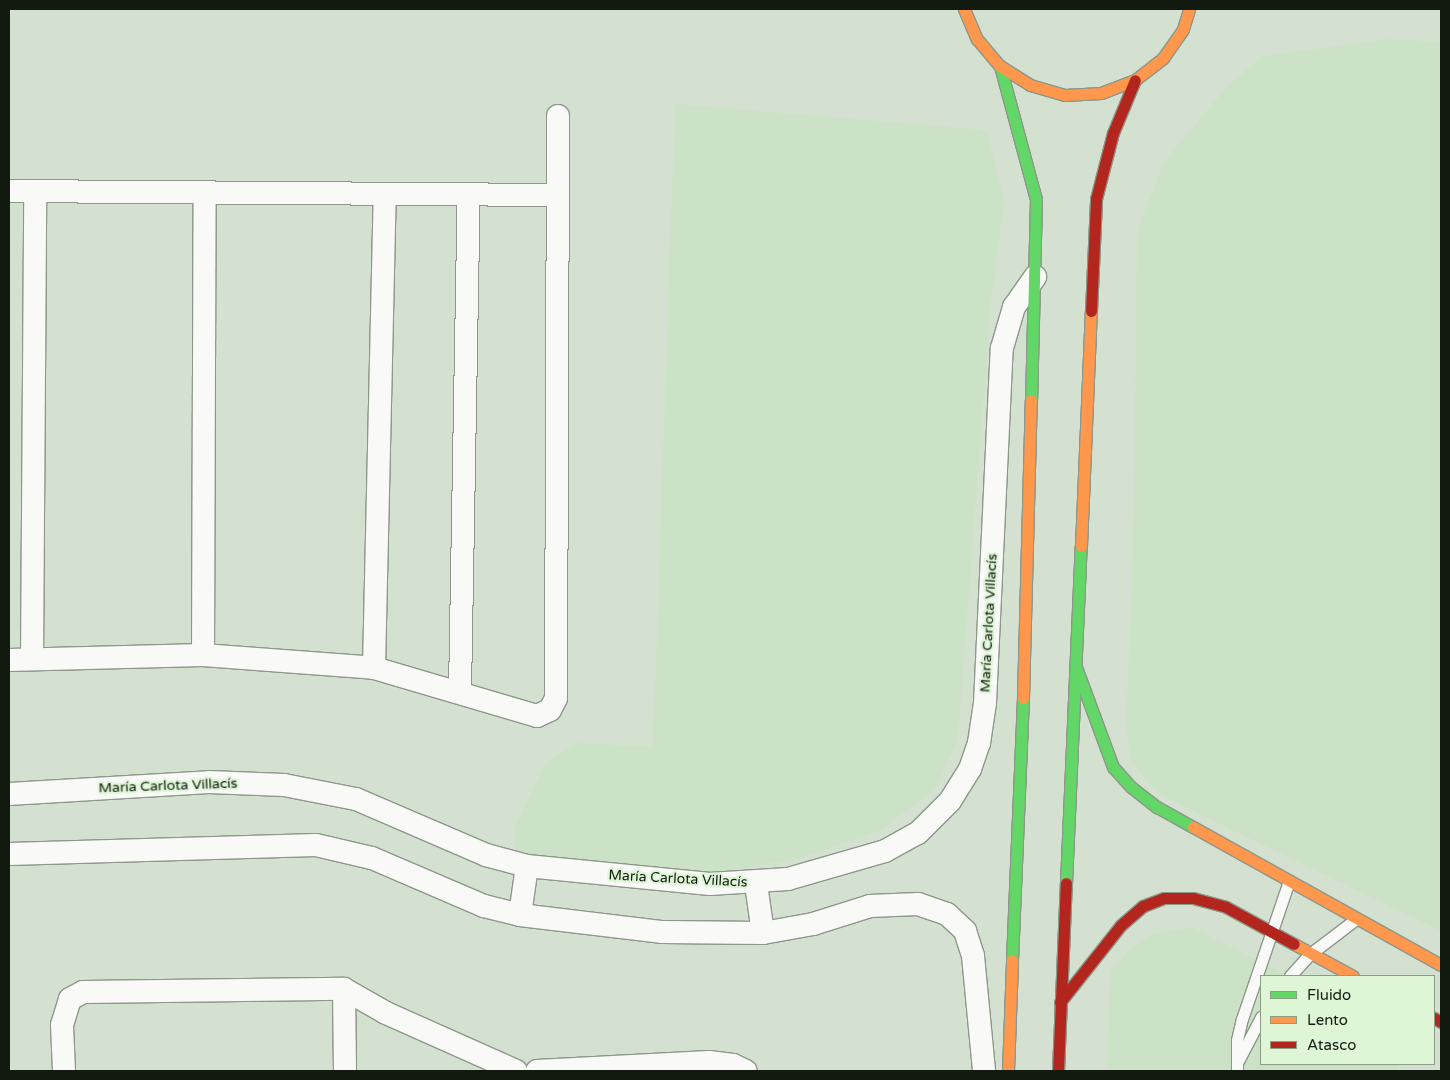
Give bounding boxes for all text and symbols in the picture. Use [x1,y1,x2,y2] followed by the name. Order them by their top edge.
[977,553,1001,693] street label: María Carlota Villacís
[98,775,238,797] street label: María Carlota Villacís
[608,867,748,891] street label: María Carlota Villacís
[1260,975,1435,1065] legend
[1307,986,1351,1004] text: Fluido
[1307,1011,1348,1029] text: Lento
[1307,1036,1356,1054] text: Atasco

